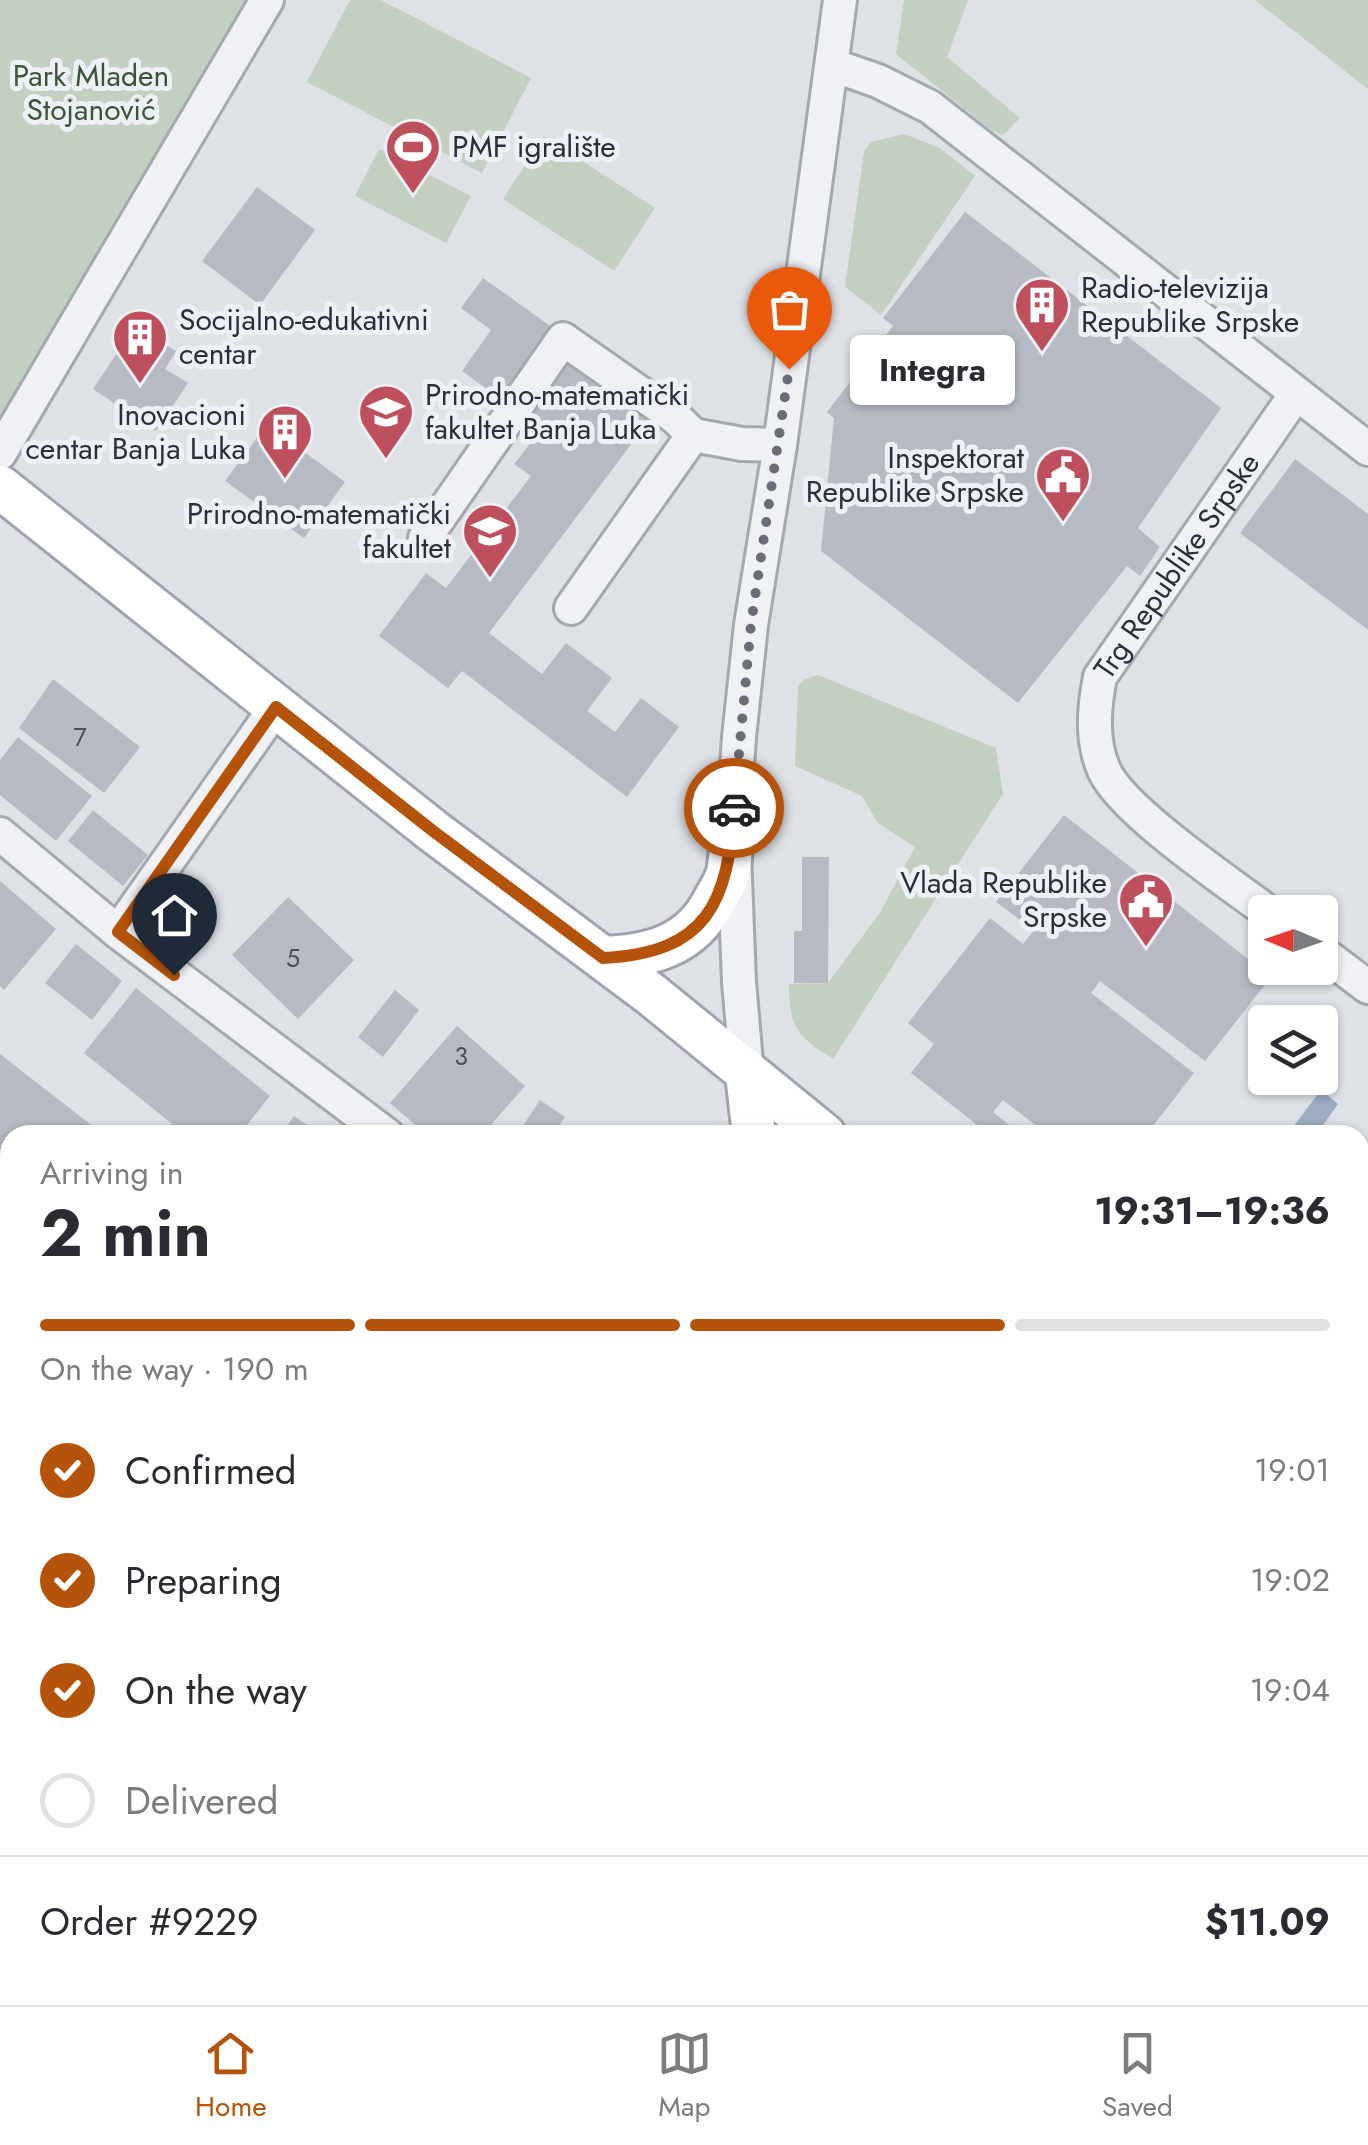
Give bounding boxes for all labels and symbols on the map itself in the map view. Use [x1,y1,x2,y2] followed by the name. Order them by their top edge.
[13,54,169,131] park label: Park Mladen Stojanović
[383,117,443,196] sports icon: PMF igralište
[452,125,616,168] place label: PMF igralište
[1081,266,1299,343] place label: Radio-televizija Republike Srpske
[747,267,832,370] pin
[1012,275,1072,354] building icon: Radio-televizija Republike Srpske
[179,298,429,375] place label: Socijalno-edukativni centar
[110,307,170,386] building icon: Socijalno-edukativni centar
[849,334,1014,404] callout: Integra
[425,373,689,450] place label: Prirodno-matematički fakultet Banja Luka
[356,382,416,461] school or university icon: Prirodno-matematički fakultet Banja Luka
[25,393,246,470] place label: Inovacioni centar Banja Luka
[255,402,315,481] building icon: Inovacioni centar Banja Luka
[806,436,1025,513] place label: Inspektorat Republike Srpske
[1083,444,1270,687] street label: Trg Republike Srpske
[1033,445,1093,524] public building icon: Inspektorat Republike Srpske
[187,492,452,569] place label: Prirodno-matematički fakultet
[460,501,520,580] school or university icon: Prirodno-matematički fakultet
[73,719,87,755] house number: 7
[684,758,784,858] courier
[900,861,1107,938] place label: Vlada Republike Srpske
[1116,870,1176,949] public building icon: Vlada Republike Srpske
[132,873,217,976] pin
[1248,895,1338,985] north arrow
[286,940,300,976] house number: 5
[454,1038,468,1074] house number: 3

